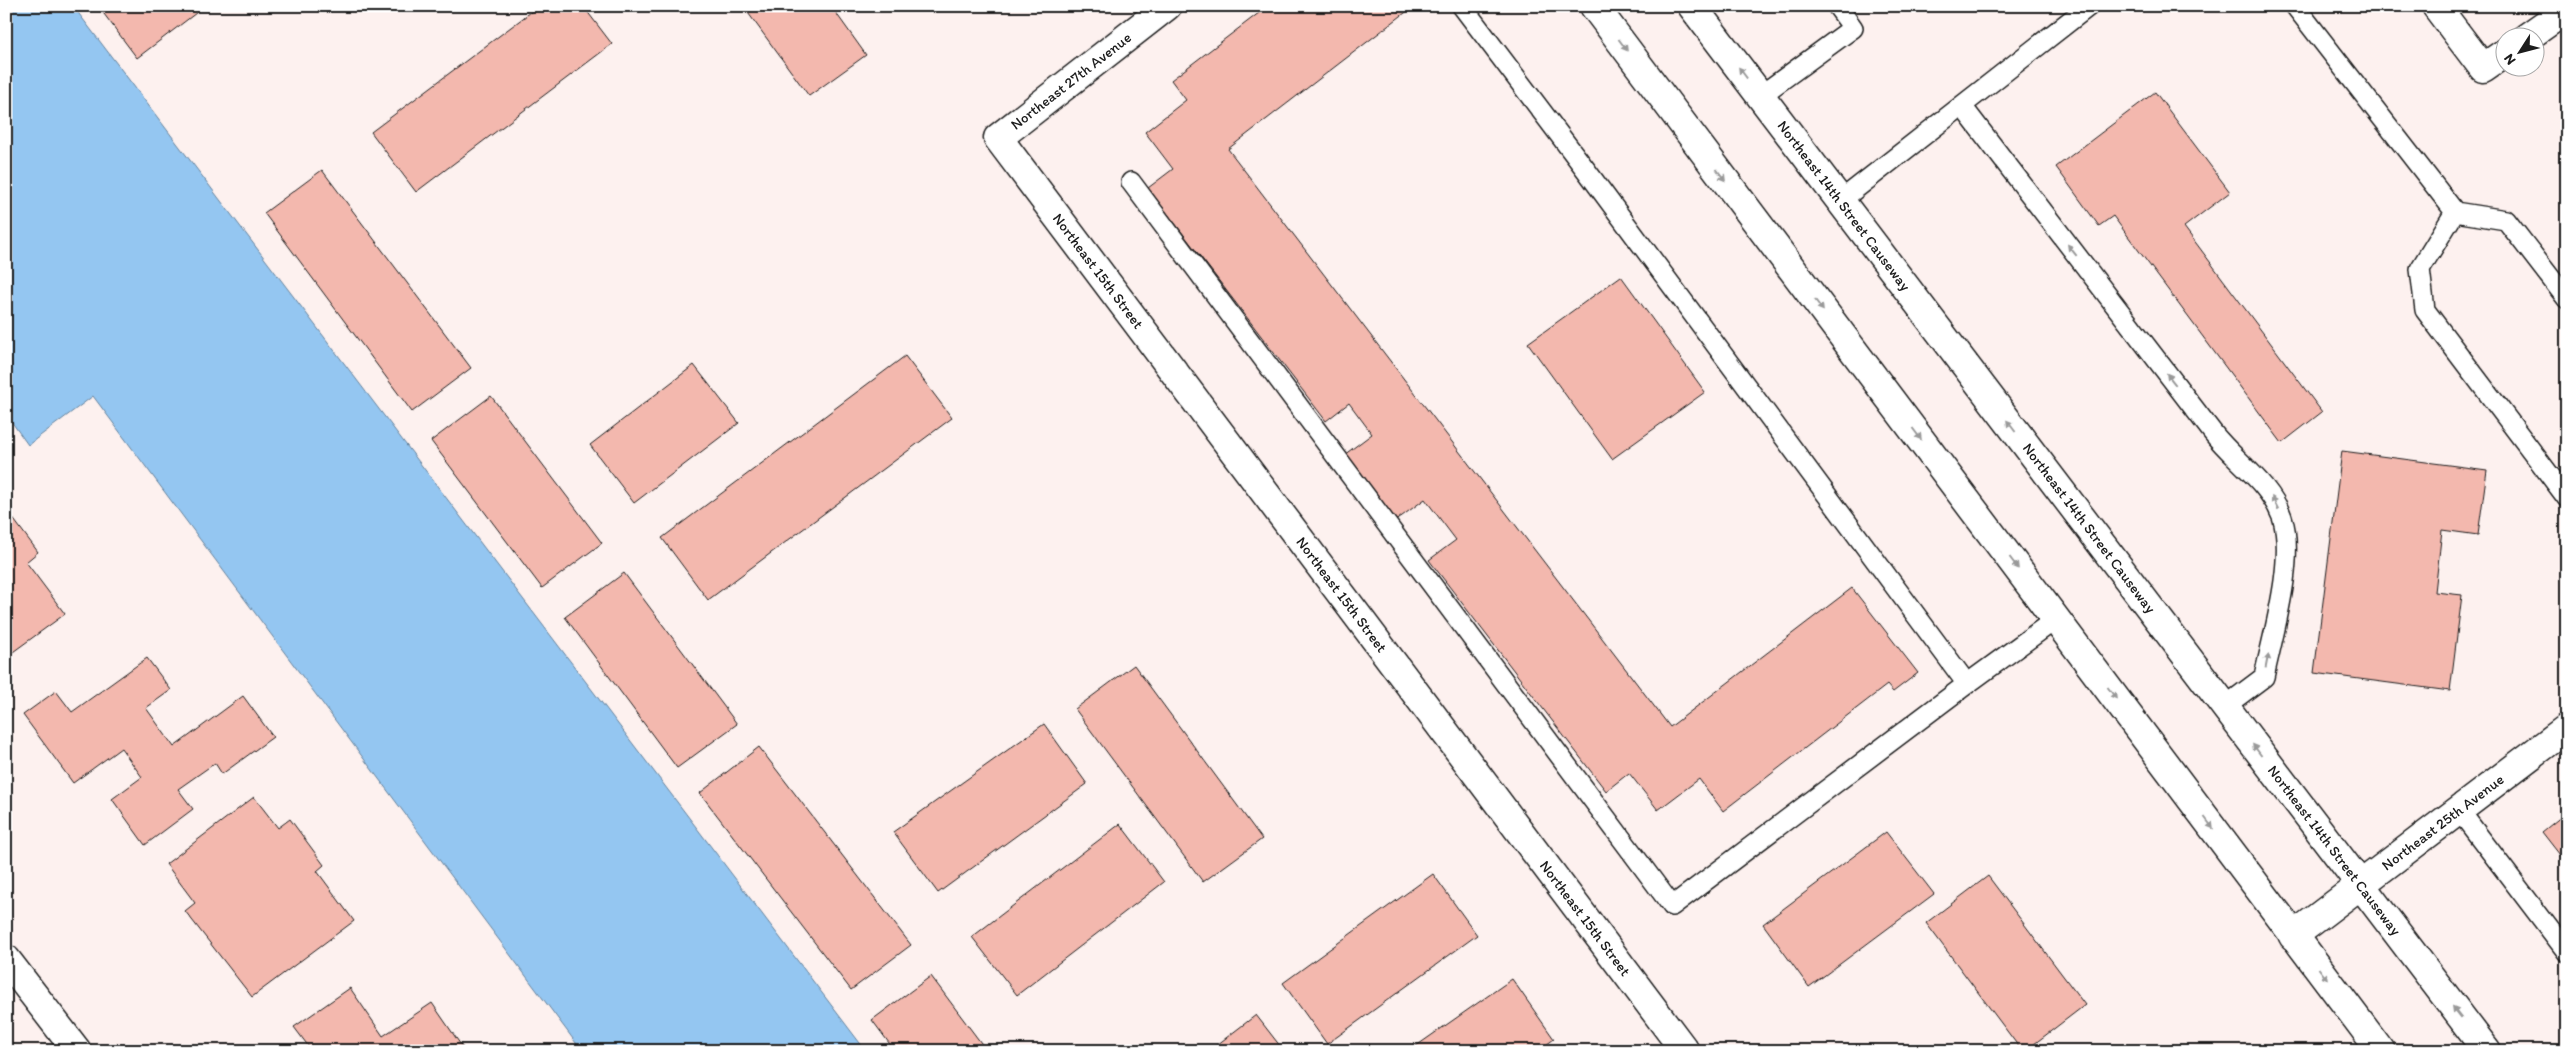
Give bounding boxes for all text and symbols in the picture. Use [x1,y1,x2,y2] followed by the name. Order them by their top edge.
[1007,28,1135,134] street label: Northeast 27th Avenue
[2496,28,2546,78] north arrow
[1618,38,1629,51] one-way arrow
[2500,51,2520,68] text: N
[1738,66,1748,80] one-way arrow
[1773,117,1914,294] street label: Northeast 14th Street Causeway
[1716,168,1726,182] one-way arrow
[1049,210,1148,333] street label: Northeast 15th Street
[2067,243,2077,257] one-way arrow
[1814,298,1824,312] one-way arrow
[2166,372,2176,385] one-way arrow
[2005,420,2016,433] one-way arrow
[1912,427,1922,441] one-way arrow
[2019,439,2160,617] street label: Northeast 14th Street Causeway
[2271,496,2279,510] one-way arrow
[1292,533,1391,656] street label: Northeast 15th Street
[2009,556,2019,570] one-way arrow
[2264,653,2272,669] one-way arrow
[2106,686,2117,699] one-way arrow
[2252,743,2262,757] one-way arrow
[2264,762,2405,939] street label: Northeast 14th Street Causeway
[2378,770,2507,874] street label: Northeast 25th Avenue
[2204,816,2214,830] one-way arrow
[1536,857,1635,980] street label: Northeast 15th Street
[2317,967,2328,980] one-way arrow
[2452,1005,2462,1019] one-way arrow

